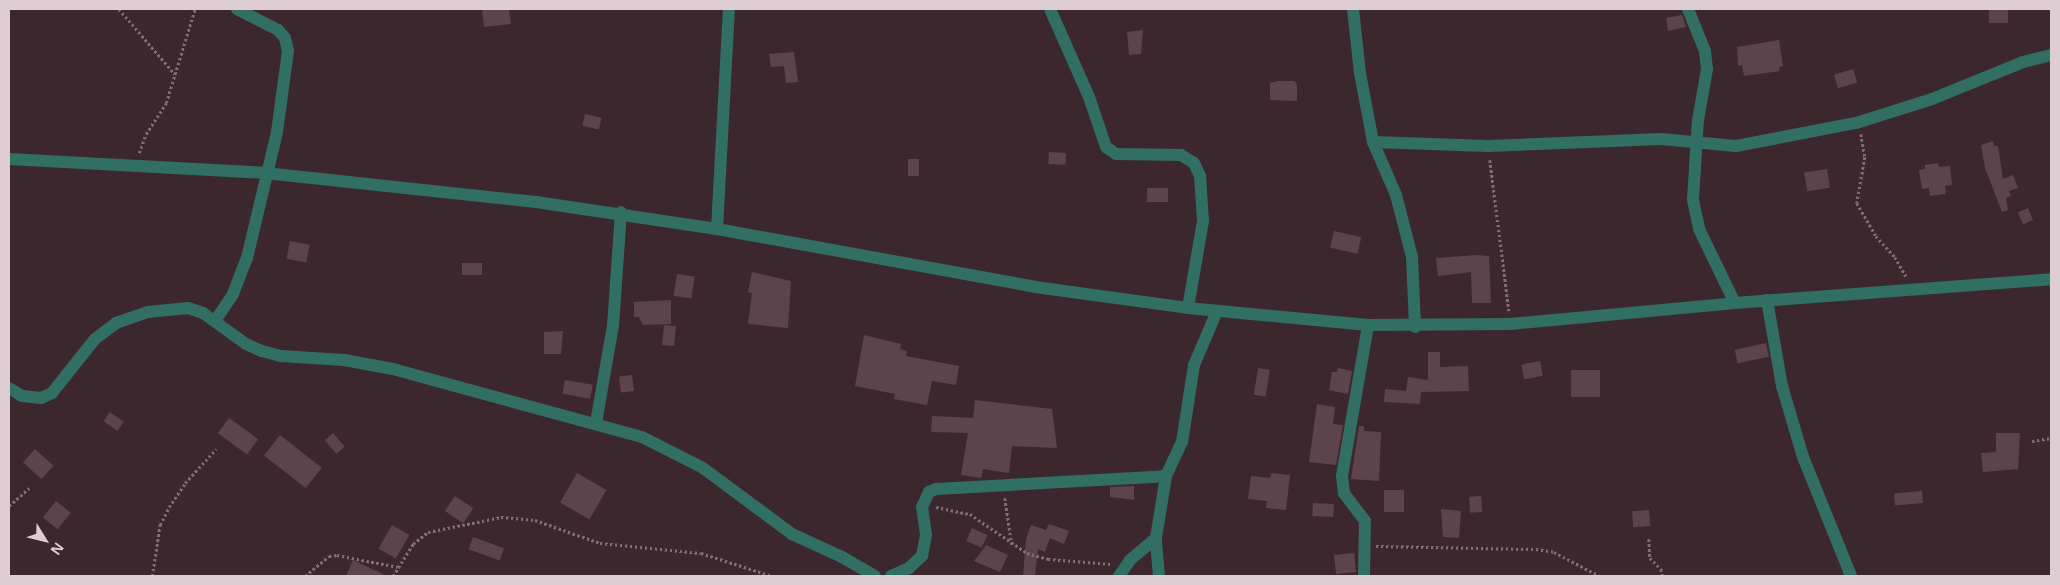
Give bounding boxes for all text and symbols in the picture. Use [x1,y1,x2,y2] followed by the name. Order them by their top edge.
[20,515,70,565] north arrow
[47,539,69,559] text: N

